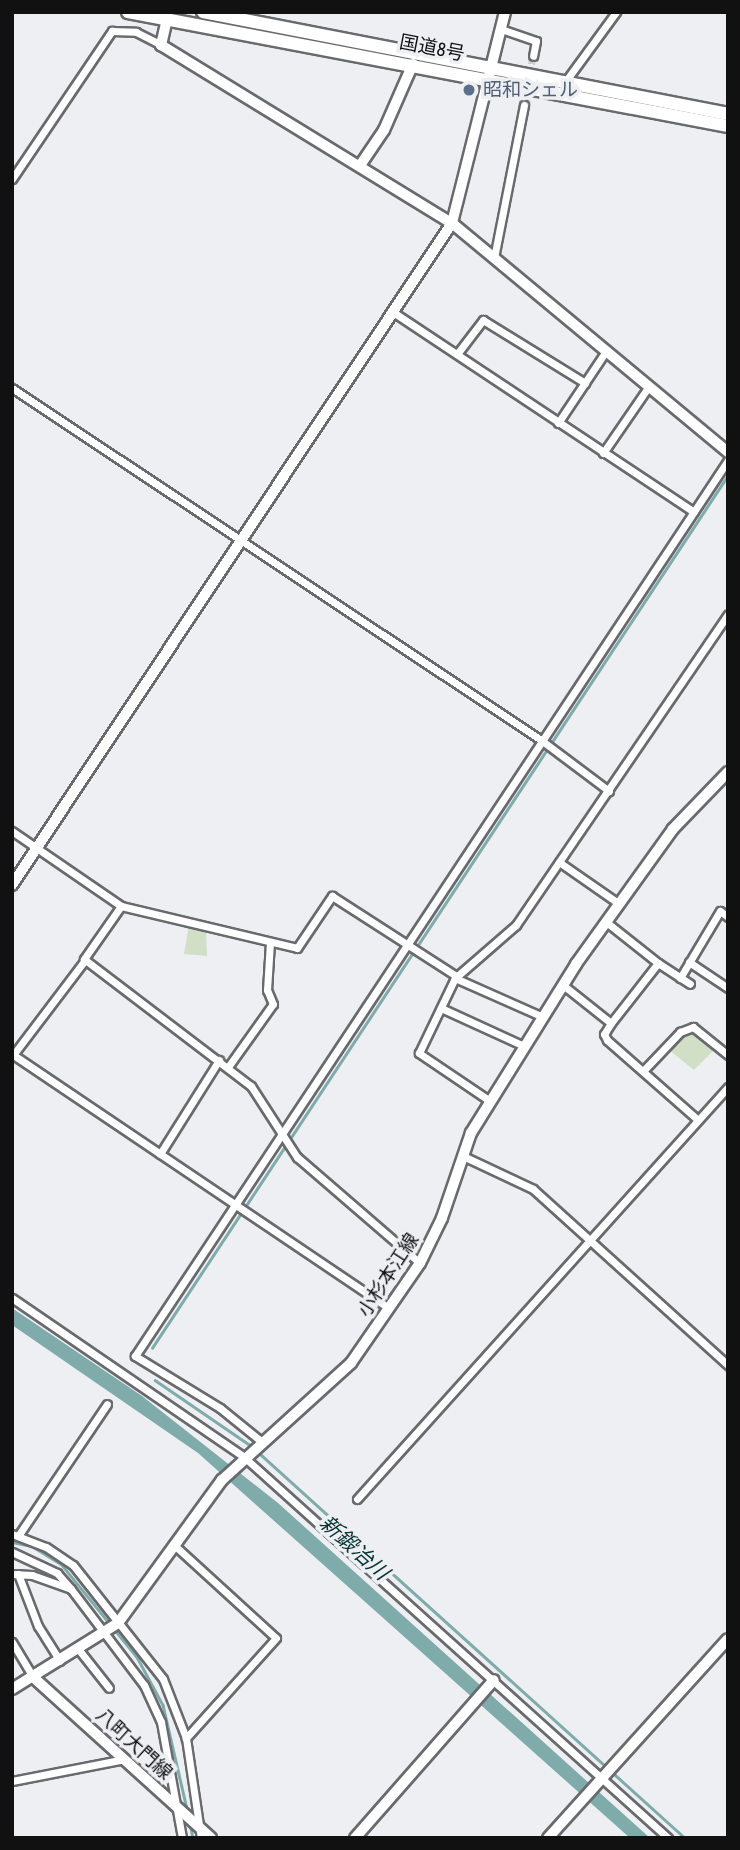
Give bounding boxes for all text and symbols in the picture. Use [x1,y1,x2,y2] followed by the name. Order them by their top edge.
[397,31,467,65] street label: 国道8号
[483,79,578,101] place label: 昭和シェル
[461,82,477,98] marker: 昭和シェル
[353,1229,423,1321] street label: 小杉本江線
[315,1510,395,1584] water label: 新鍛冶川
[91,1704,177,1784] street label: 八町大門線

